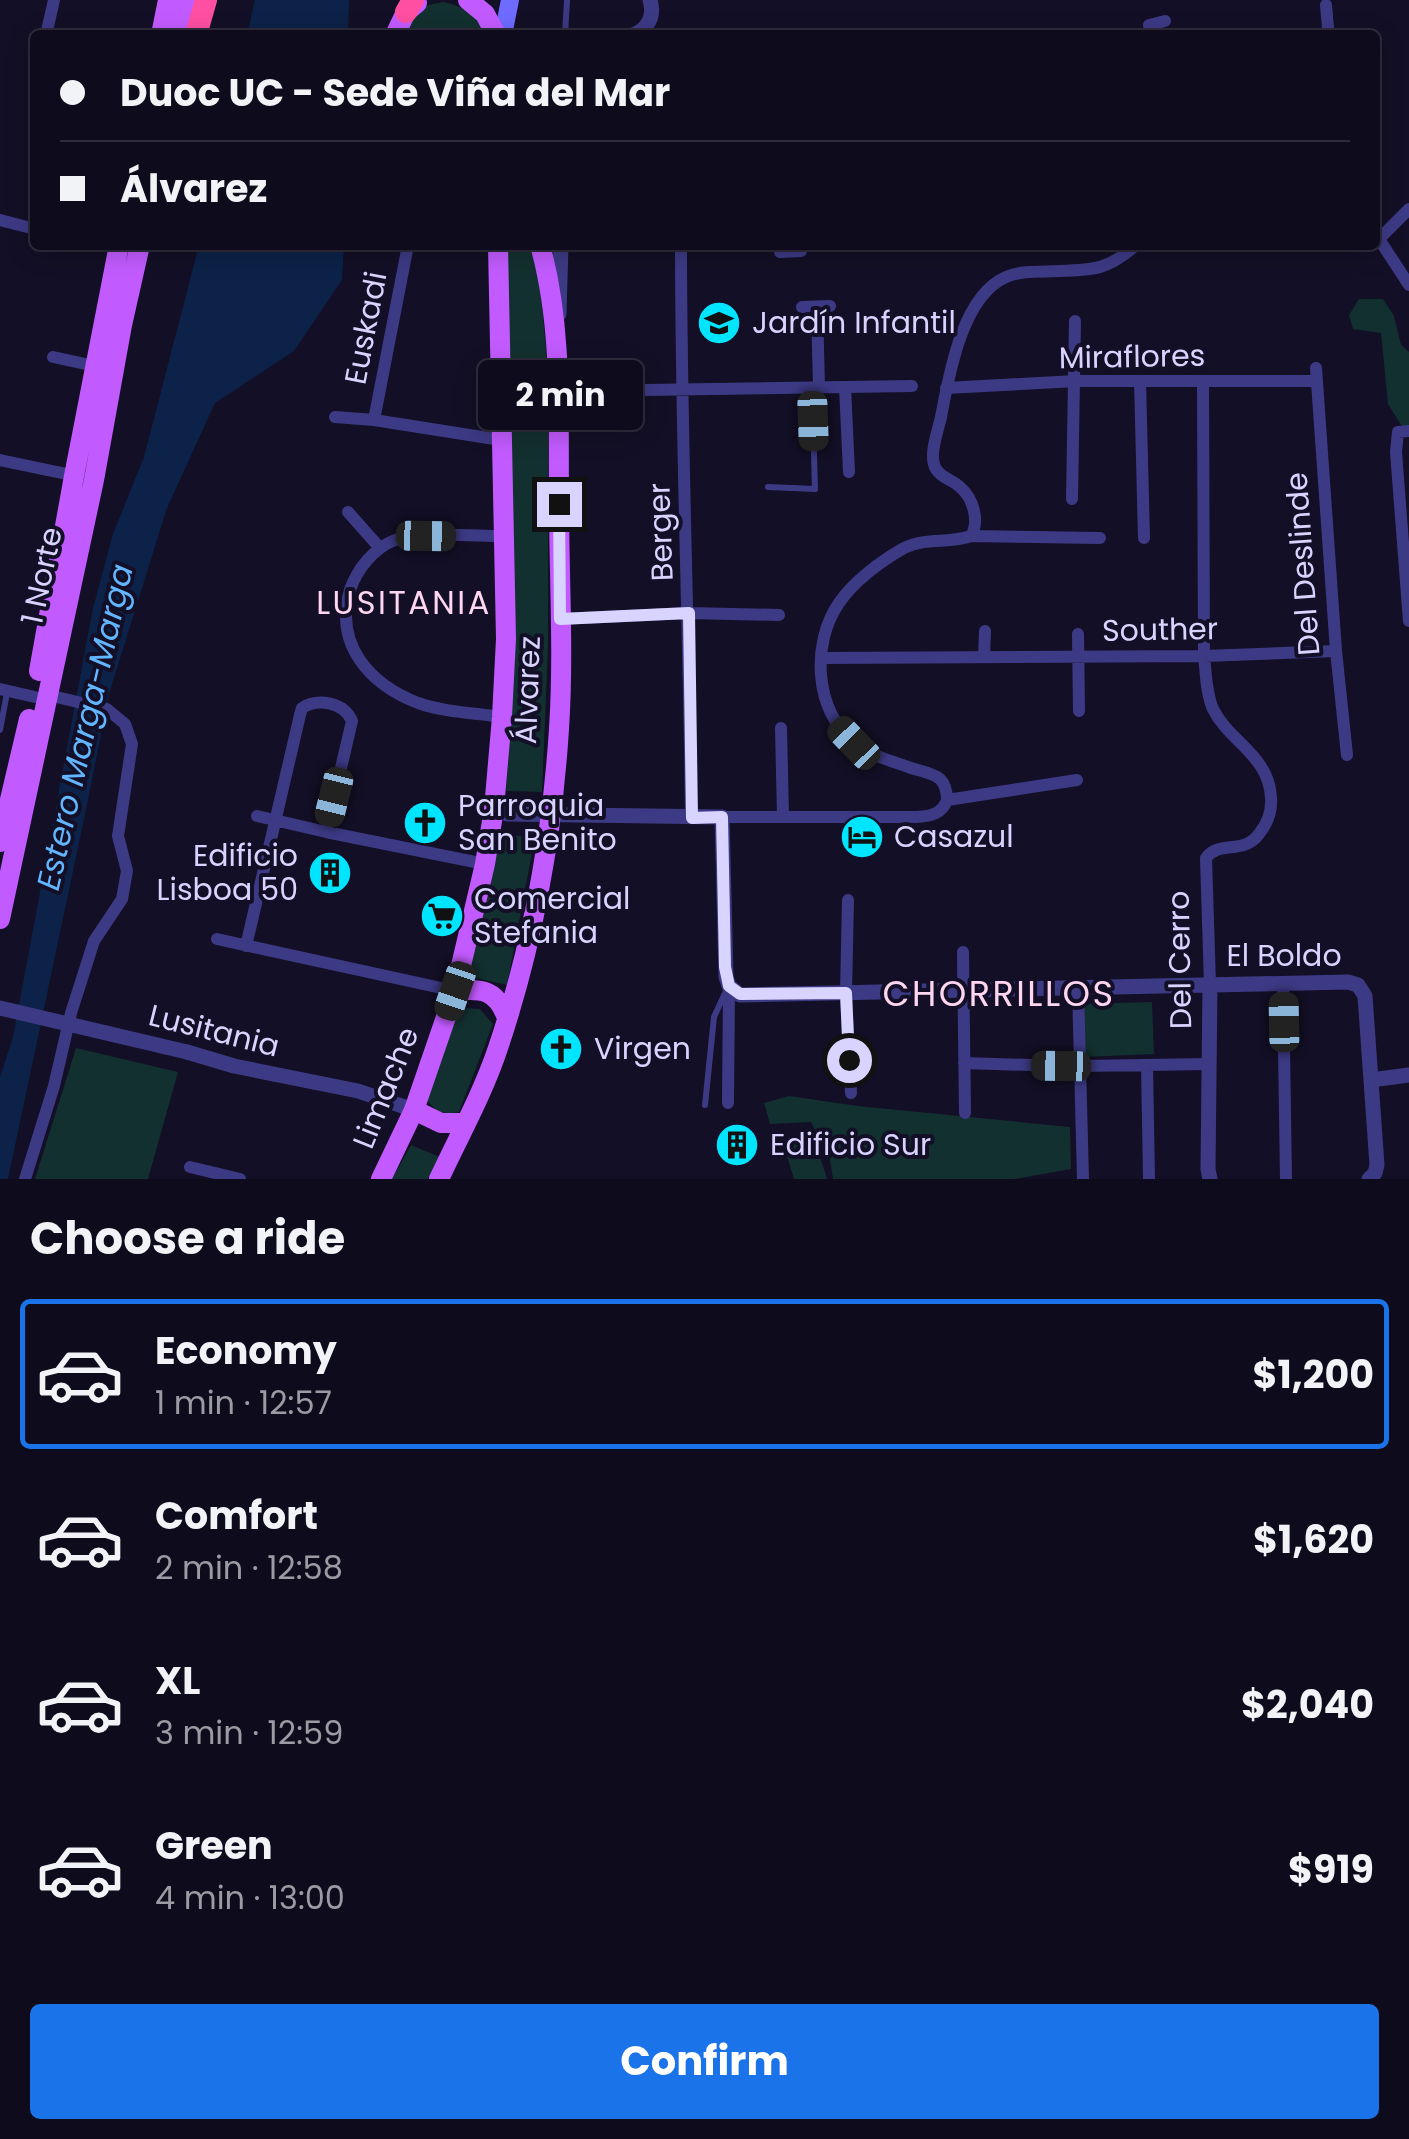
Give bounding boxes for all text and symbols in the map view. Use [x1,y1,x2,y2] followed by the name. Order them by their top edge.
[120,66,670,119] text: Duoc UC - Sede Viña del Mar
[120,162,267,215] text: Álvarez
[334,268,397,388] street label: Euskadi
[696,300,742,346] school or university icon: Jardín Infantil
[752,301,956,344] place label: Jardín Infantil
[1058,334,1206,379] street label: Miraflores
[476,359,642,429] callout: 2 min
[516,372,605,417] text: 2 min
[797,390,829,452] car
[1275,471,1330,657] street label: Del Deslinde
[537,482,582,527] route end
[637,482,684,582] street label: Berger
[396,520,456,552] car
[10,523,73,629] street label: 1 Norte
[25,560,144,894] water label: Estero Marga-Marga
[316,580,492,625] district label: LUSITANIA
[1102,607,1218,652] street label: Souther
[504,635,551,745] street label: Álvarez
[822,711,886,775] car
[312,764,356,830] car
[458,784,617,861] place label: Parroquia San Benito
[402,800,448,846] church icon: Parroquia San Benito
[839,814,885,860] hotel icon: Casazul
[894,815,1014,858] place label: Casazul
[157,834,298,911] place label: Edificio Lisboa 50
[307,850,353,896] building icon: Edificio Lisboa 50
[474,877,630,954] place label: Comercial Stefania
[1157,890,1202,1030] street label: Del Cerro
[419,893,465,939] supermarket icon: Comercial Stefania
[1226,934,1342,977] street label: El Boldo
[431,958,479,1024] car
[882,969,1116,1018] district label: CHORRILLOS
[1268,992,1300,1052] car
[144,994,284,1067] street label: Lusitania
[342,1021,429,1155] street label: Limache
[538,1026,584,1072] church icon: Virgen
[594,1027,691,1070] place label: Virgen
[827,1038,872,1083] route start
[1031,1050,1091,1082] car
[714,1122,760,1168] building icon: Edificio Sur
[770,1123,931,1166] place label: Edificio Sur
[30,1207,345,1270] text: Choose a ride
[155,1324,337,1377] text: Economy
[35,1329,125,1419] icon: car
[1253,1348,1374,1401] text: $1,200
[155,1380,332,1425] text: 1 min · 12:57
[155,1489,318,1542] text: Comfort
[35,1494,125,1584] icon: car
[1253,1513,1374,1566] text: $1,620
[155,1545,343,1590] text: 2 min · 12:58
[155,1654,200,1707] text: XL
[35,1659,125,1749] icon: car
[1241,1678,1374,1731] text: $2,040
[155,1710,343,1755] text: 3 min · 12:59
[155,1819,273,1872] text: Green
[35,1824,125,1914] icon: car
[1288,1843,1374,1896] text: $919
[155,1875,345,1920] text: 4 min · 13:00
[30,2004,1379,2119] button: Confirm

